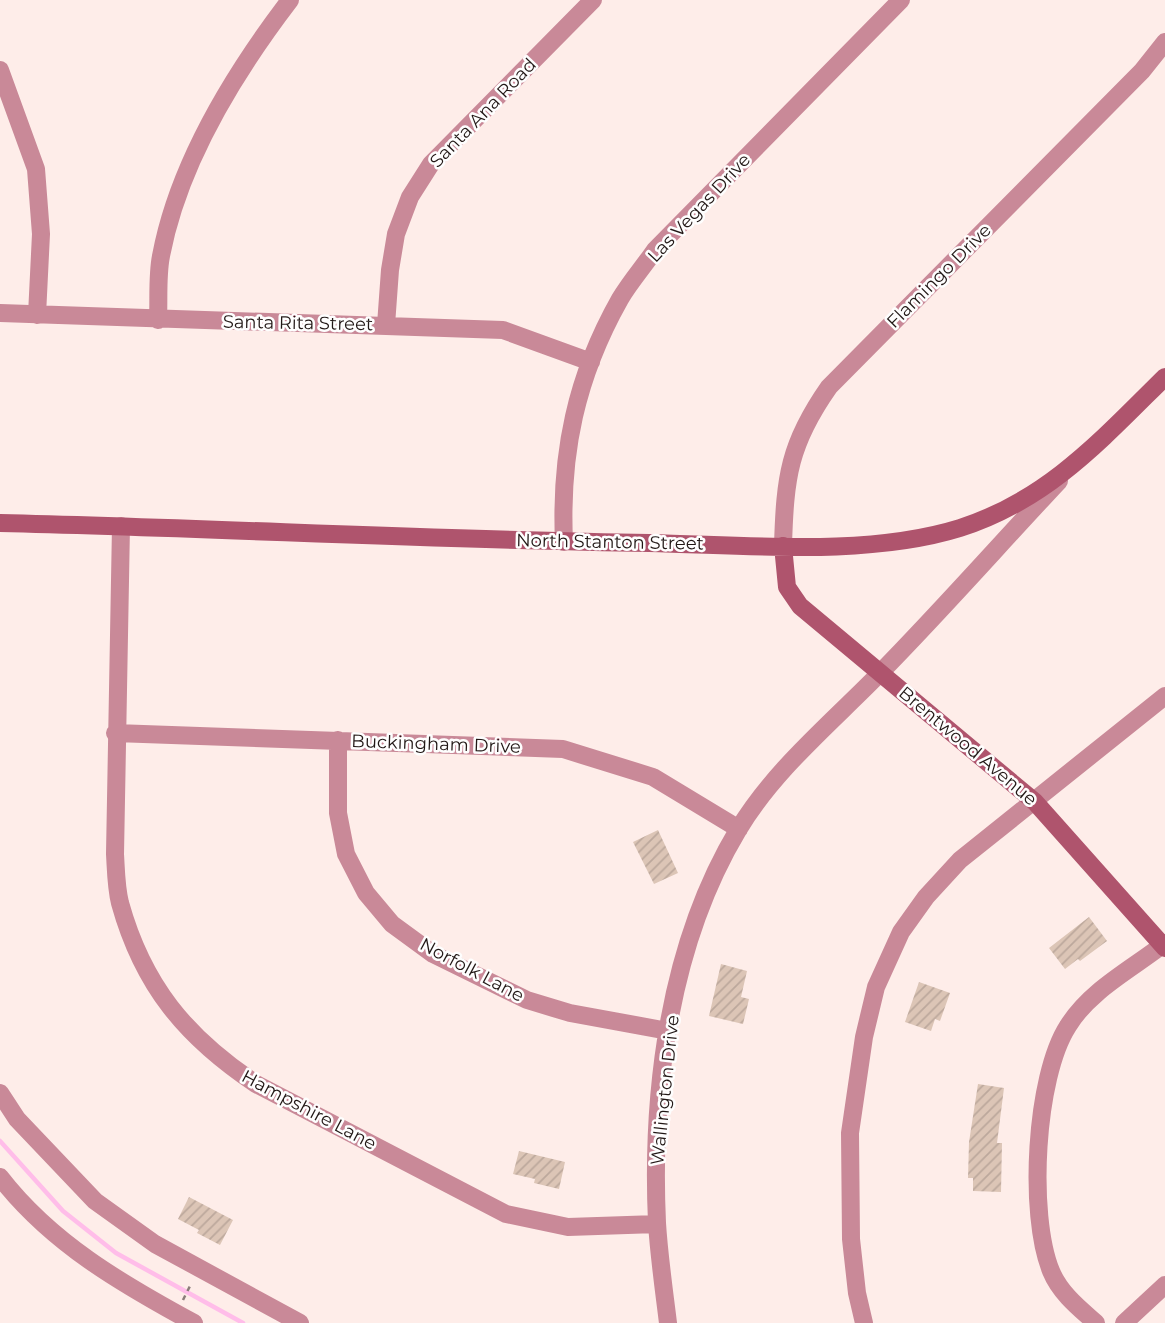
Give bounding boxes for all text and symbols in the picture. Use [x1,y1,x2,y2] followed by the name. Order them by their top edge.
[425,54,541,172] street label: Santa Ana Road
[643,149,755,267] street label: Las Vegas Drive
[882,219,996,333] street label: Flamingo Drive
[223,311,373,335] street label: Santa Rita Street
[516,529,704,555] street label: North Stanton Street
[894,682,1042,810] street label: Brentwood Avenue
[351,730,521,758] street label: Buckingham Drive
[416,933,528,1007] street label: Norfolk Lane
[646,1014,684,1166] street label: Wallington Drive
[238,1065,380,1155] street label: Hampshire Lane

